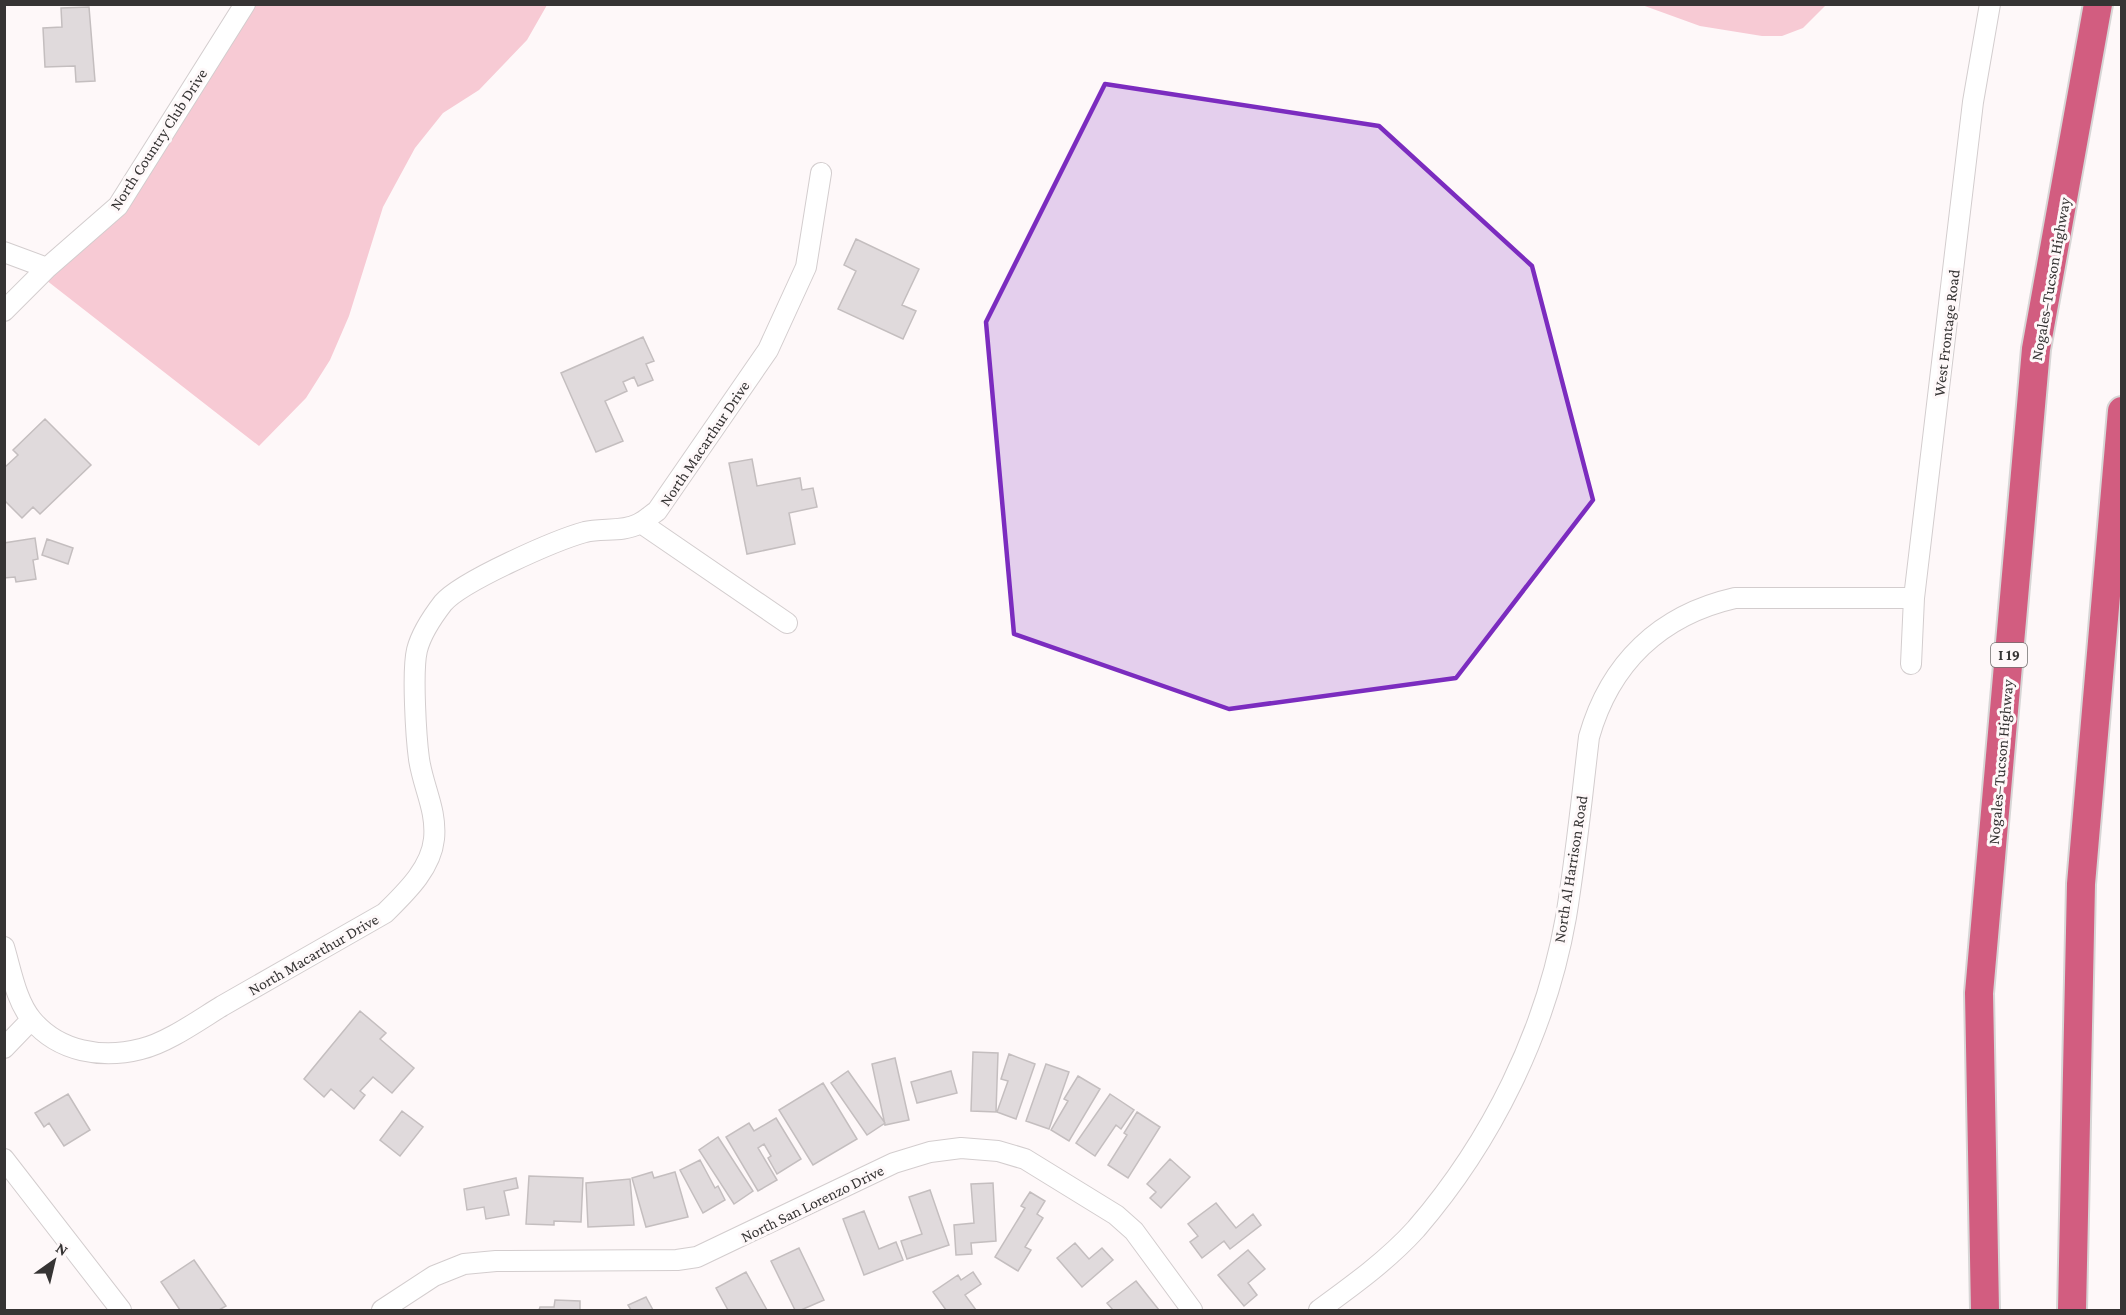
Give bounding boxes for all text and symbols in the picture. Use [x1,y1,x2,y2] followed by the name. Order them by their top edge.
[106,66,211,214] street label: North Country Club Drive
[2028,195,2074,362] street label: Nogales–Tucson Highway
[1930,268,1964,398] street label: West Frontage Road
[656,378,753,509] street label: North Macarthur Drive
[1991,643,2027,667] road number: I 19
[1985,678,2017,845] street label: Nogales–Tucson Highway
[1550,794,1591,944] street label: North Al Harrison Road
[245,910,381,999] street label: North Macarthur Drive
[738,1161,886,1245] street label: North San Lorenzo Drive
[24,1231,84,1291] north arrow
[53,1239,71,1259] text: N

